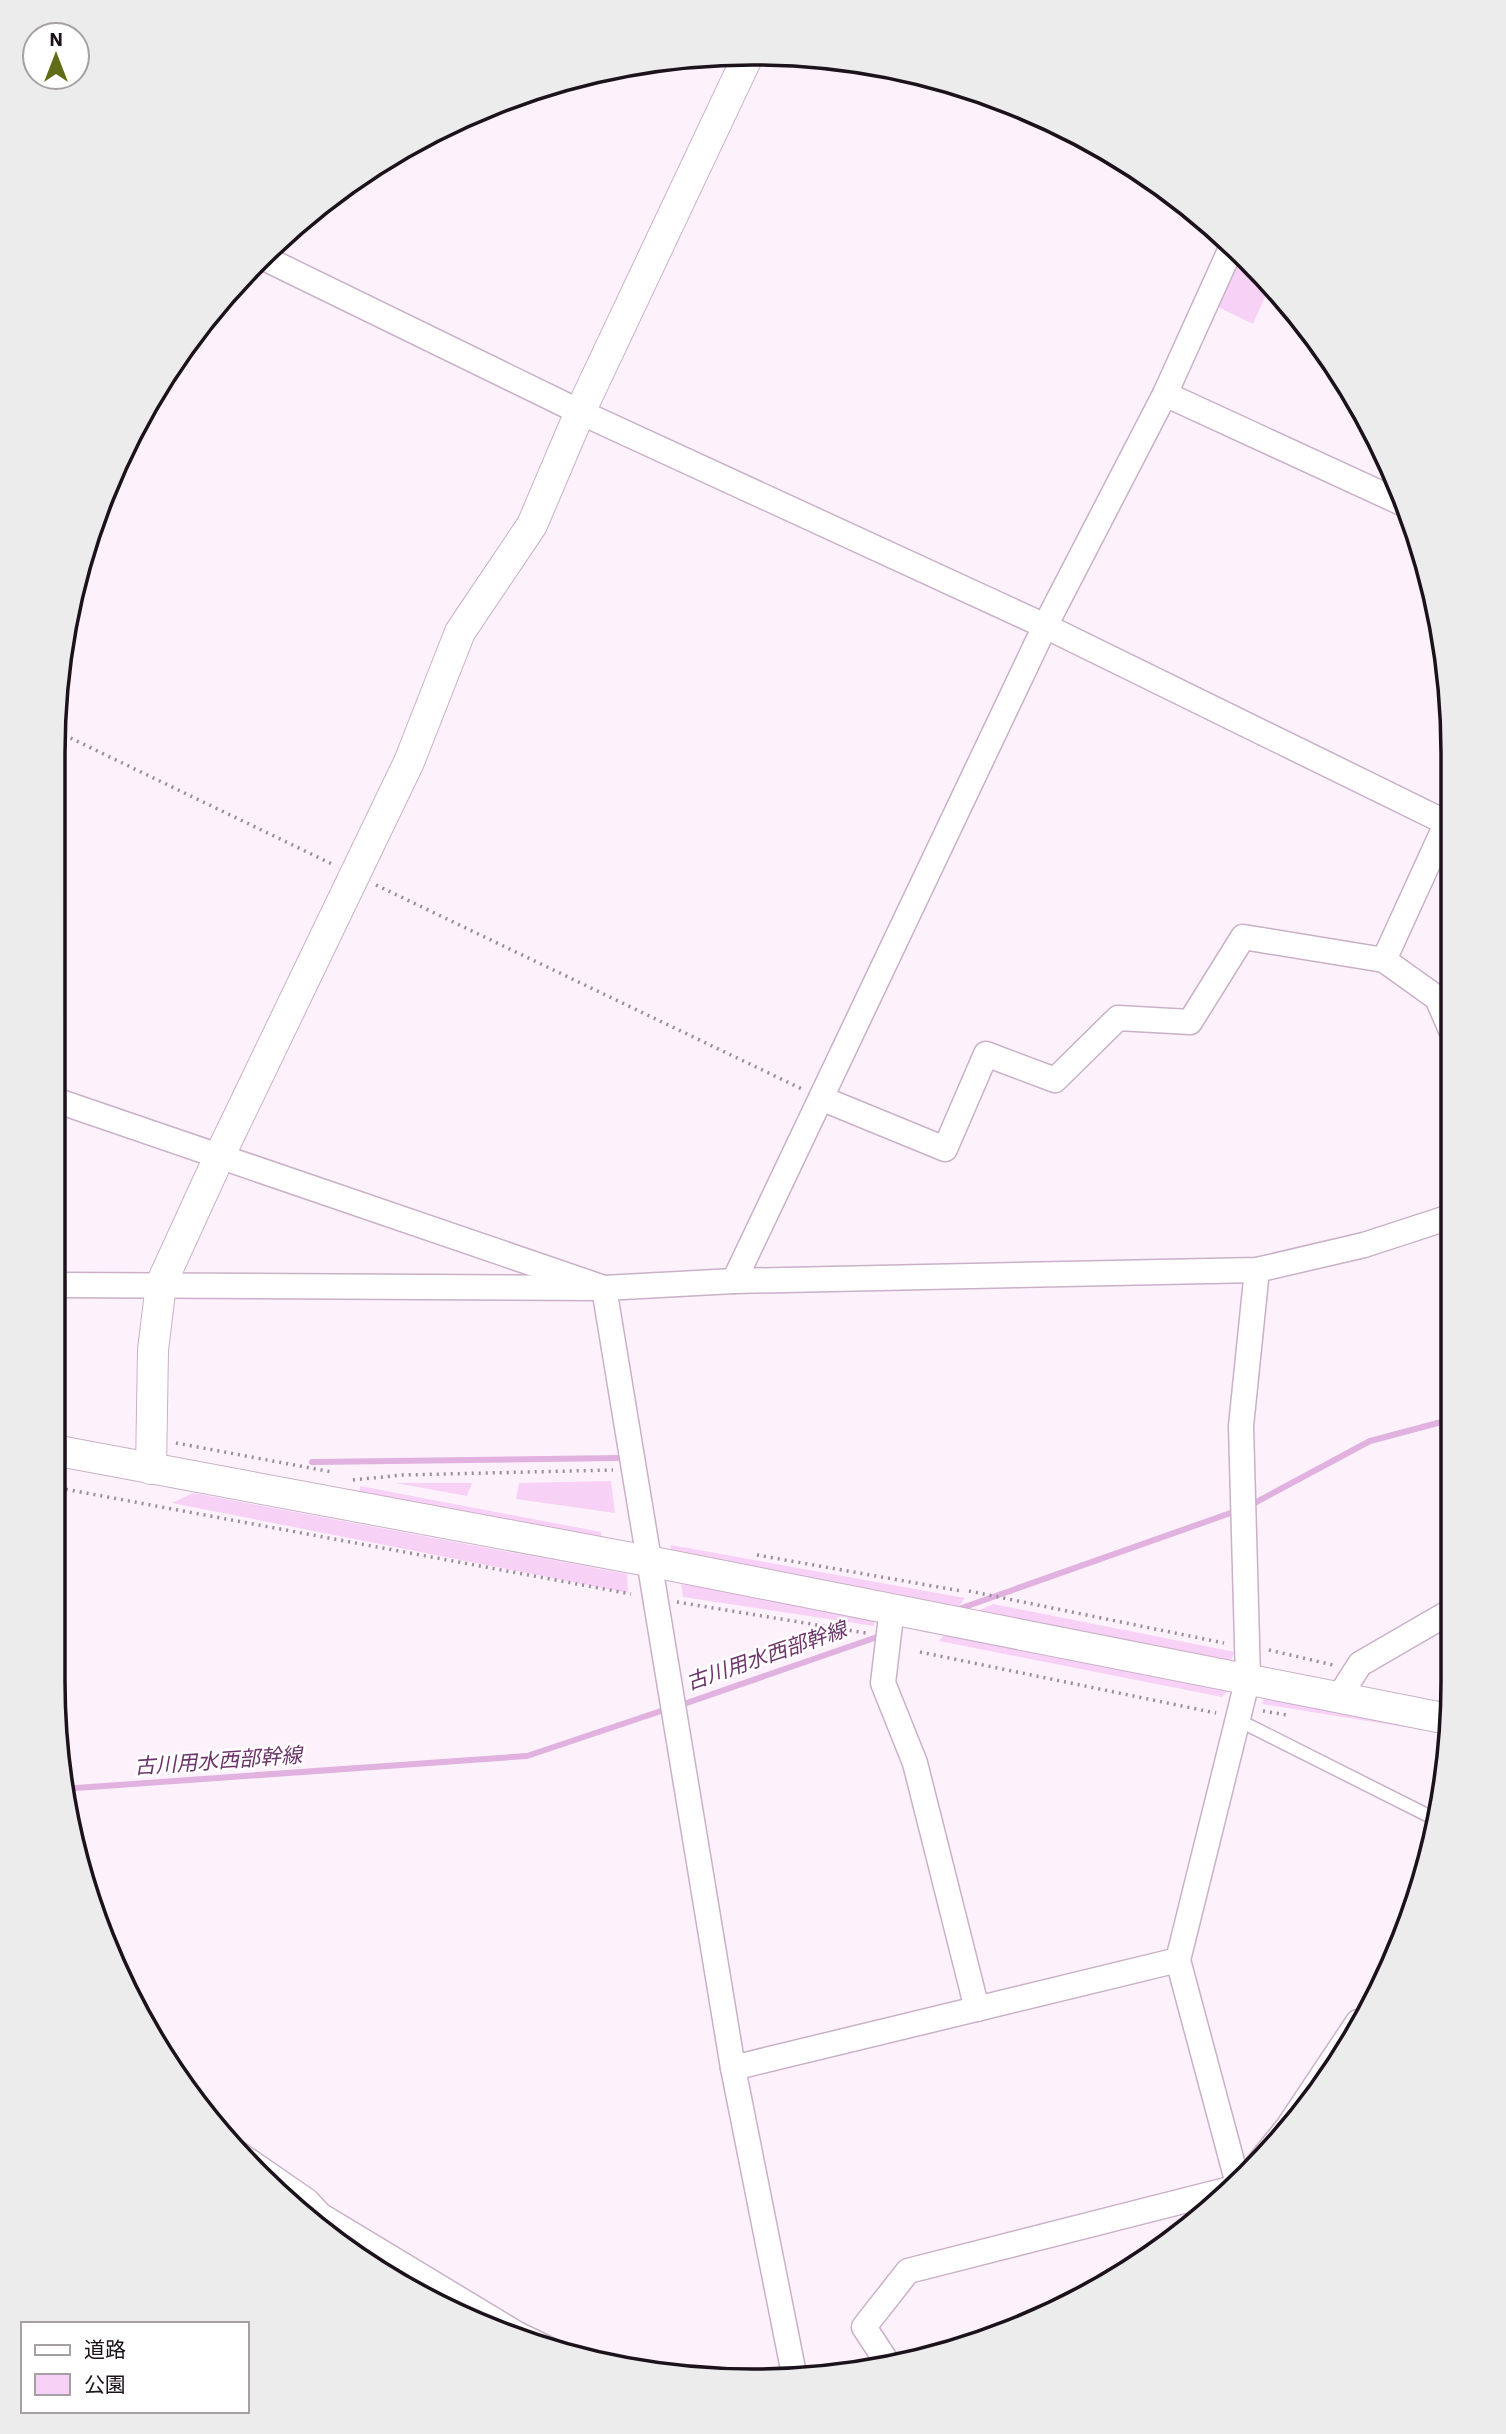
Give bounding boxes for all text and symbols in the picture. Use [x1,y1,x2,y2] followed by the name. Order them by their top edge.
[21,21,91,91] north arrow
[49,27,63,51] text: N
[682,1613,853,1696] water label: 古川用水西部幹線
[133,1740,306,1780] water label: 古川用水西部幹線
[21,2322,248,2413] legend
[84,2335,126,2363] text: 道路
[84,2370,126,2398] text: 公園

